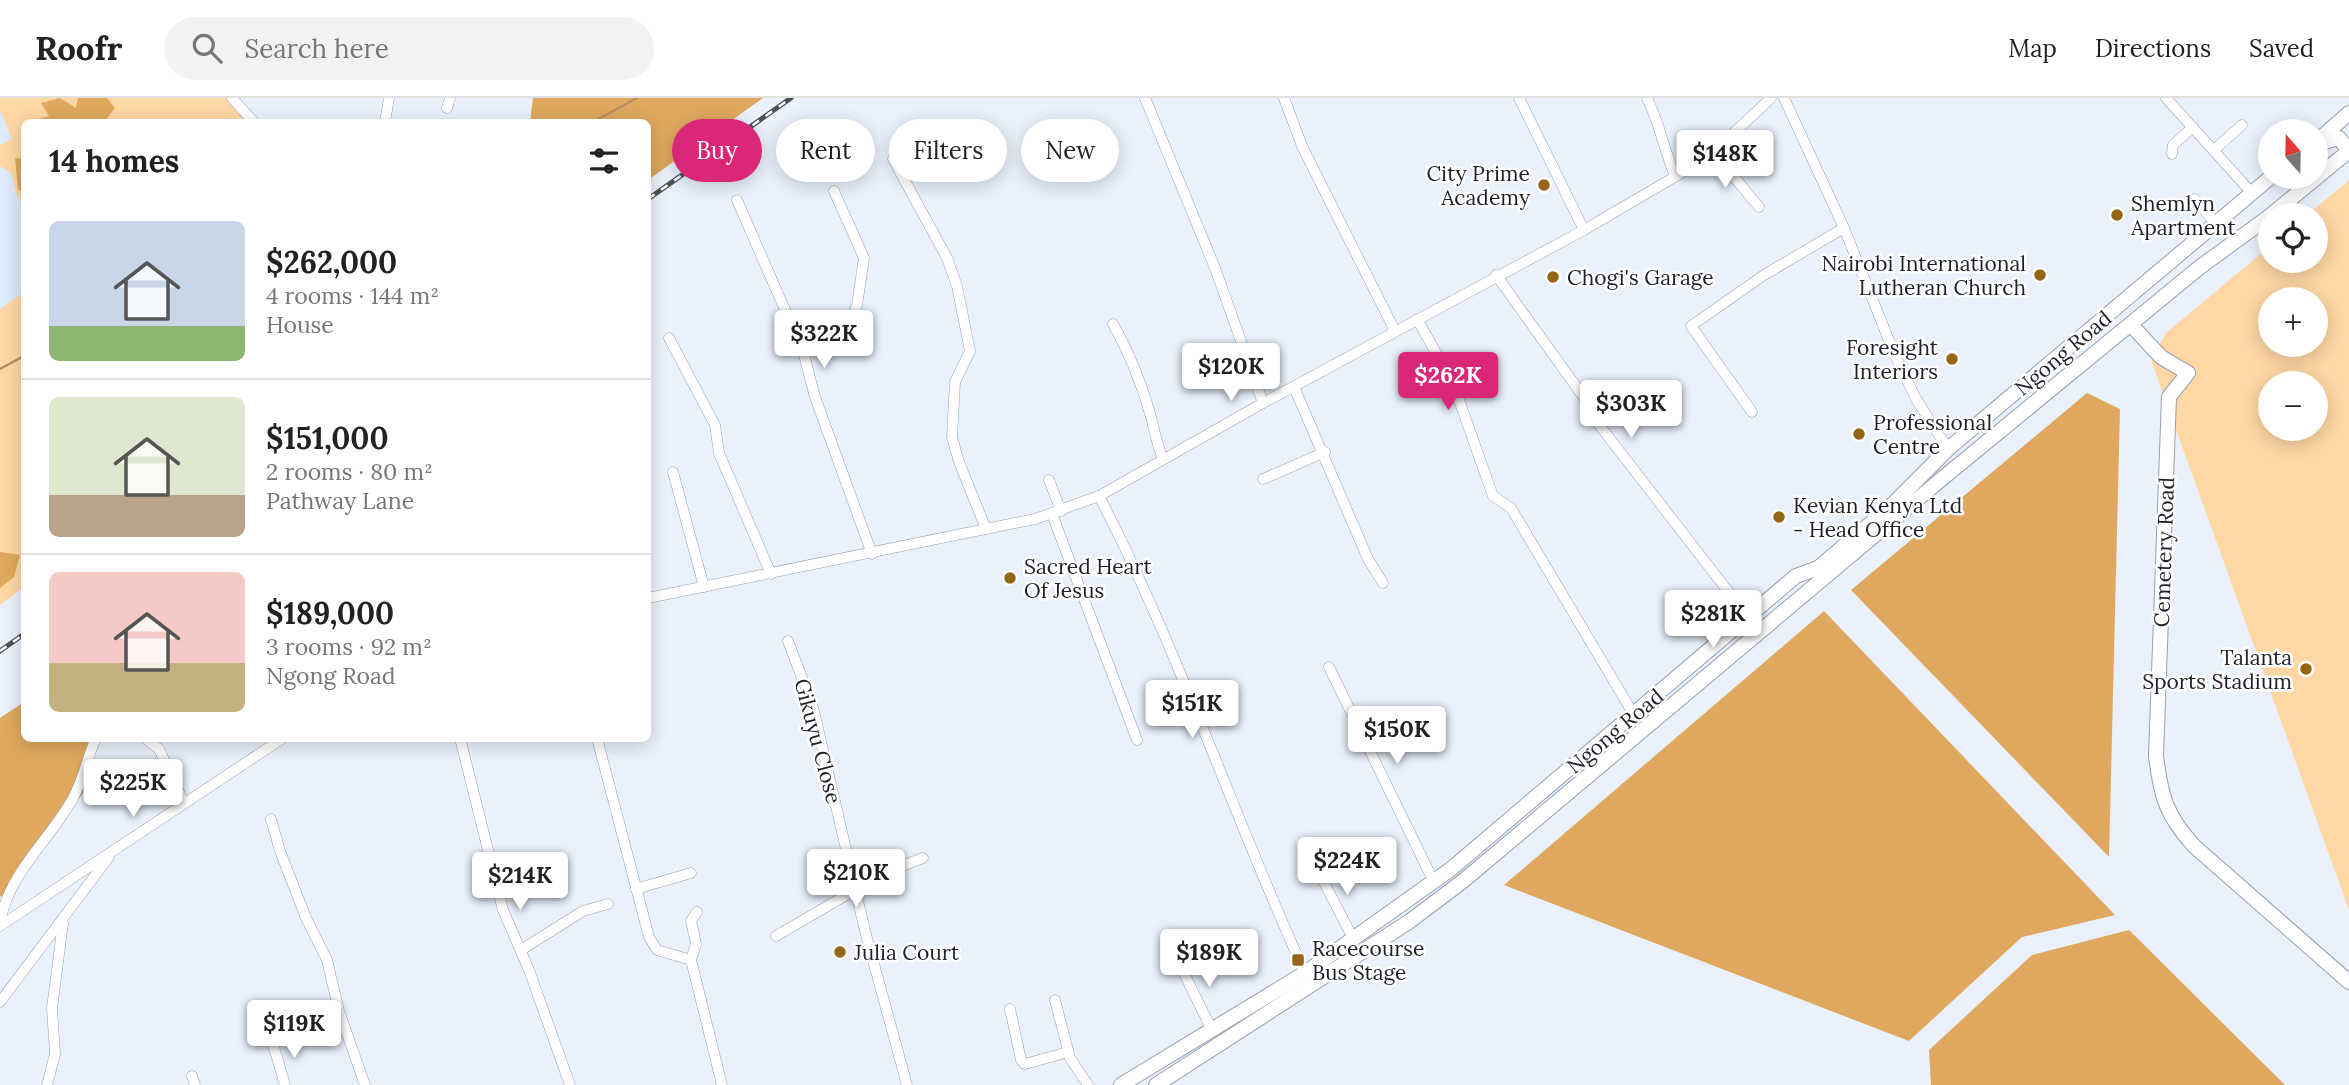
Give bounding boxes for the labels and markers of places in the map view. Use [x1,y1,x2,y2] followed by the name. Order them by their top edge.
[1676,130,1774,190] pin: $148K
[1426,160,1530,211] place label: City Prime Academy
[1536,177,1552,193] marker: City Prime Academy
[2130,190,2237,241] place label: Shemlyn Apartment
[2109,207,2125,223] marker: Shemlyn Apartment
[1821,250,2026,301] place label: Nairobi International Lutheran Church
[1567,264,1714,291] place label: Chogi's Garage
[2032,267,2048,283] marker: Nairobi International Lutheran Church
[1545,269,1561,285] marker: Chogi's Garage
[775,310,873,370] pin: $322K
[1846,334,1939,385] place label: Foresight Interiors
[1182,344,1280,403] pin: $120K
[1944,351,1960,367] marker: Foresight Interiors
[1399,352,1497,412] pin: $262K
[1582,380,1680,440] pin: $303K
[1873,409,1992,460] place label: Professional Centre
[1851,426,1867,442] marker: Professional Centre
[1793,492,1962,543] place label: Kevian Kenya Ltd - Head Office
[1771,509,1787,525] marker: Kevian Kenya Ltd - Head Office
[1024,553,1153,604] place label: Sacred Heart Of Jesus
[1002,570,1018,586] marker: Sacred Heart Of Jesus
[1664,590,1762,650] pin: $281K
[2142,644,2292,695] place label: Talanta Sports Stadium
[2298,661,2314,677] marker: Talanta Sports Stadium
[1143,680,1241,740] pin: $151K
[1348,706,1446,766] pin: $150K
[84,760,182,819] pin: $225K
[1298,838,1396,897] pin: $224K
[807,850,905,909] pin: $210K
[471,852,569,912] pin: $214K
[1160,930,1258,989] pin: $189K
[1312,935,1424,986] place label: Racecourse Bus Stage
[853,939,960,966] place label: Julia Court
[832,944,848,960] marker: Julia Court
[1290,952,1306,968] marker: Racecourse Bus Stage
[245,1000,343,1060] pin: $119K

